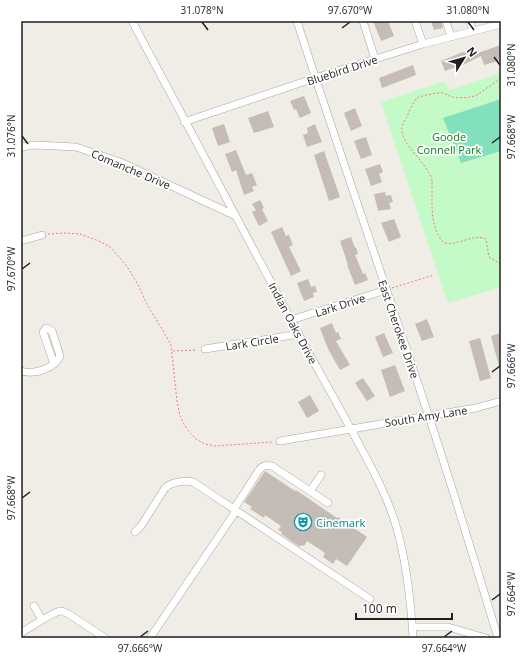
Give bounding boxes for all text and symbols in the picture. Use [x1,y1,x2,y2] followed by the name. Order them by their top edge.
[180,3,224,17] text: 31.078°N
[328,3,373,17] text: 97.670°W
[446,3,490,17] text: 31.080°N
[444,38,484,78] north arrow
[504,43,518,87] text: 31.080°N
[464,44,481,60] text: N
[305,52,379,88] street label: Bluebird Drive
[4,114,18,158] text: 31.076°N
[504,114,518,159] text: 97.668°W
[417,129,482,157] park label: Goode Connell Park
[89,146,173,192] street label: Comanche Drive
[4,246,18,291] text: 97.670°W
[375,278,423,380] street label: East Cherokee Drive
[265,280,321,366] street label: Indian Oaks Drive
[313,290,367,320] street label: Lark Drive
[224,330,280,354] street label: Lark Circle
[504,343,518,388] text: 97.666°W
[384,402,468,430] street label: South Amy Lane
[4,475,18,520] text: 97.668°W
[293,512,313,532] theatre icon: Cinemark
[316,515,365,530] place label: Cinemark
[504,571,518,616] text: 97.664°W
[356,595,452,621] scale bar
[362,600,397,617] text: 100 m
[118,641,163,655] text: 97.666°W
[422,641,467,655] text: 97.664°W

